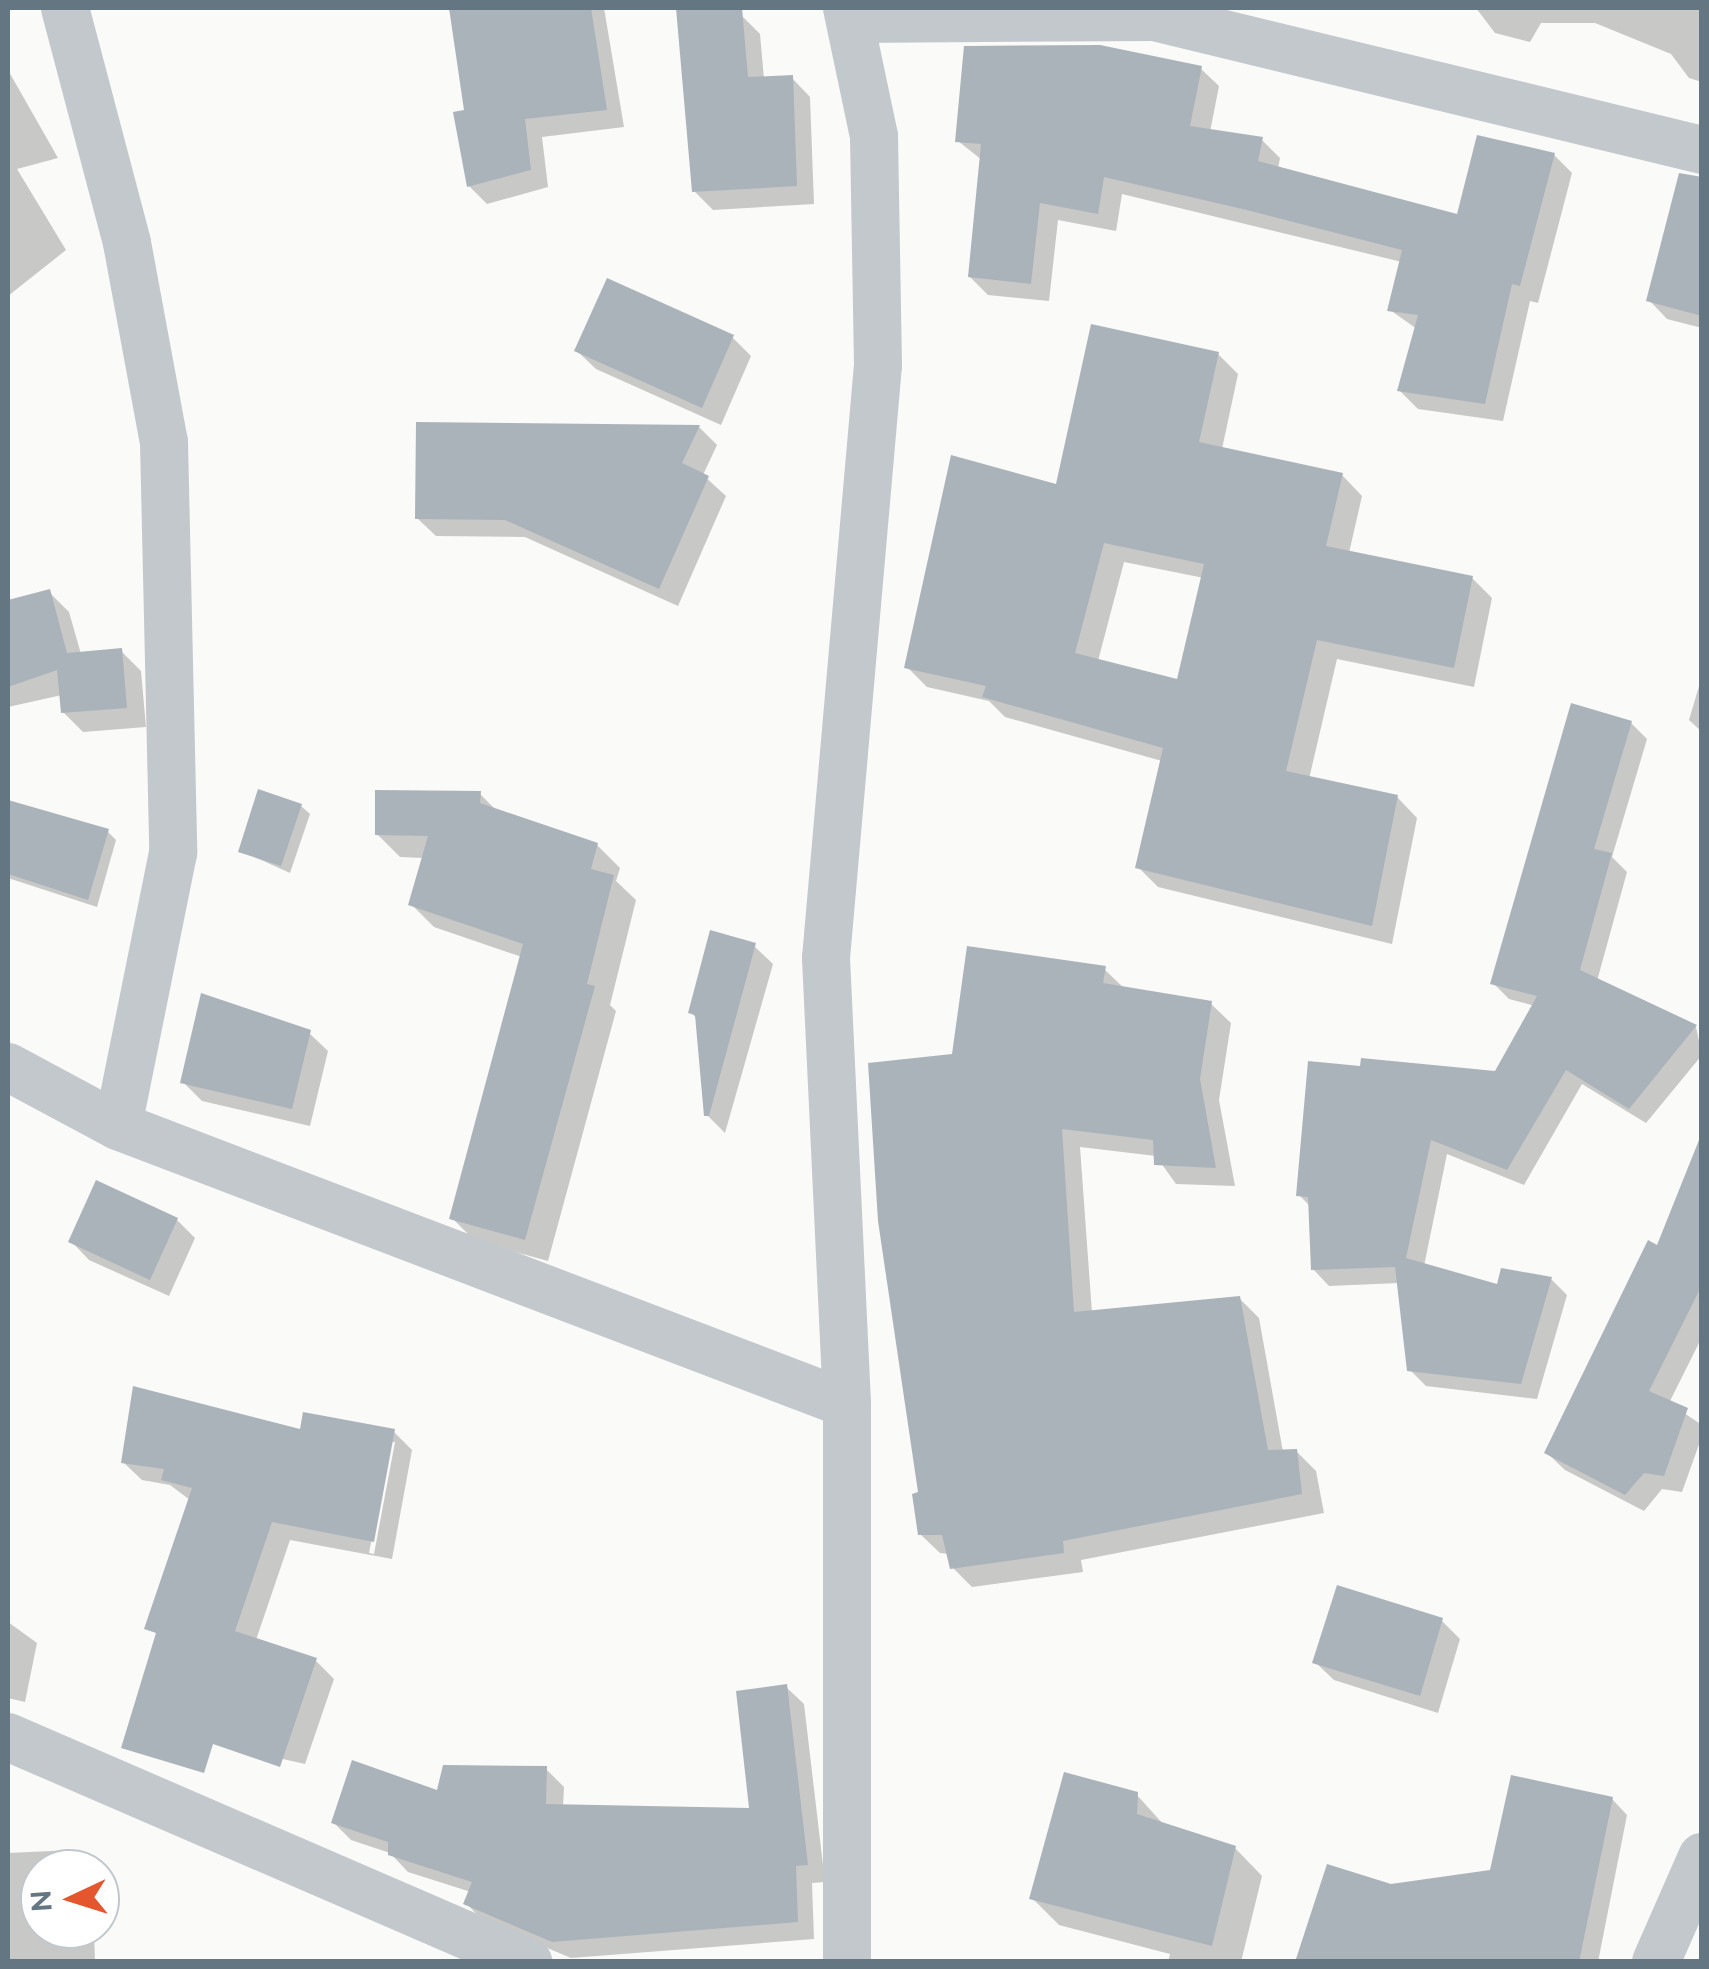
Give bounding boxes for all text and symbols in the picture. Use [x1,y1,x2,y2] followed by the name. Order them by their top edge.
[20,1849,120,1949] north arrow
[24,1889,59,1913] text: N

